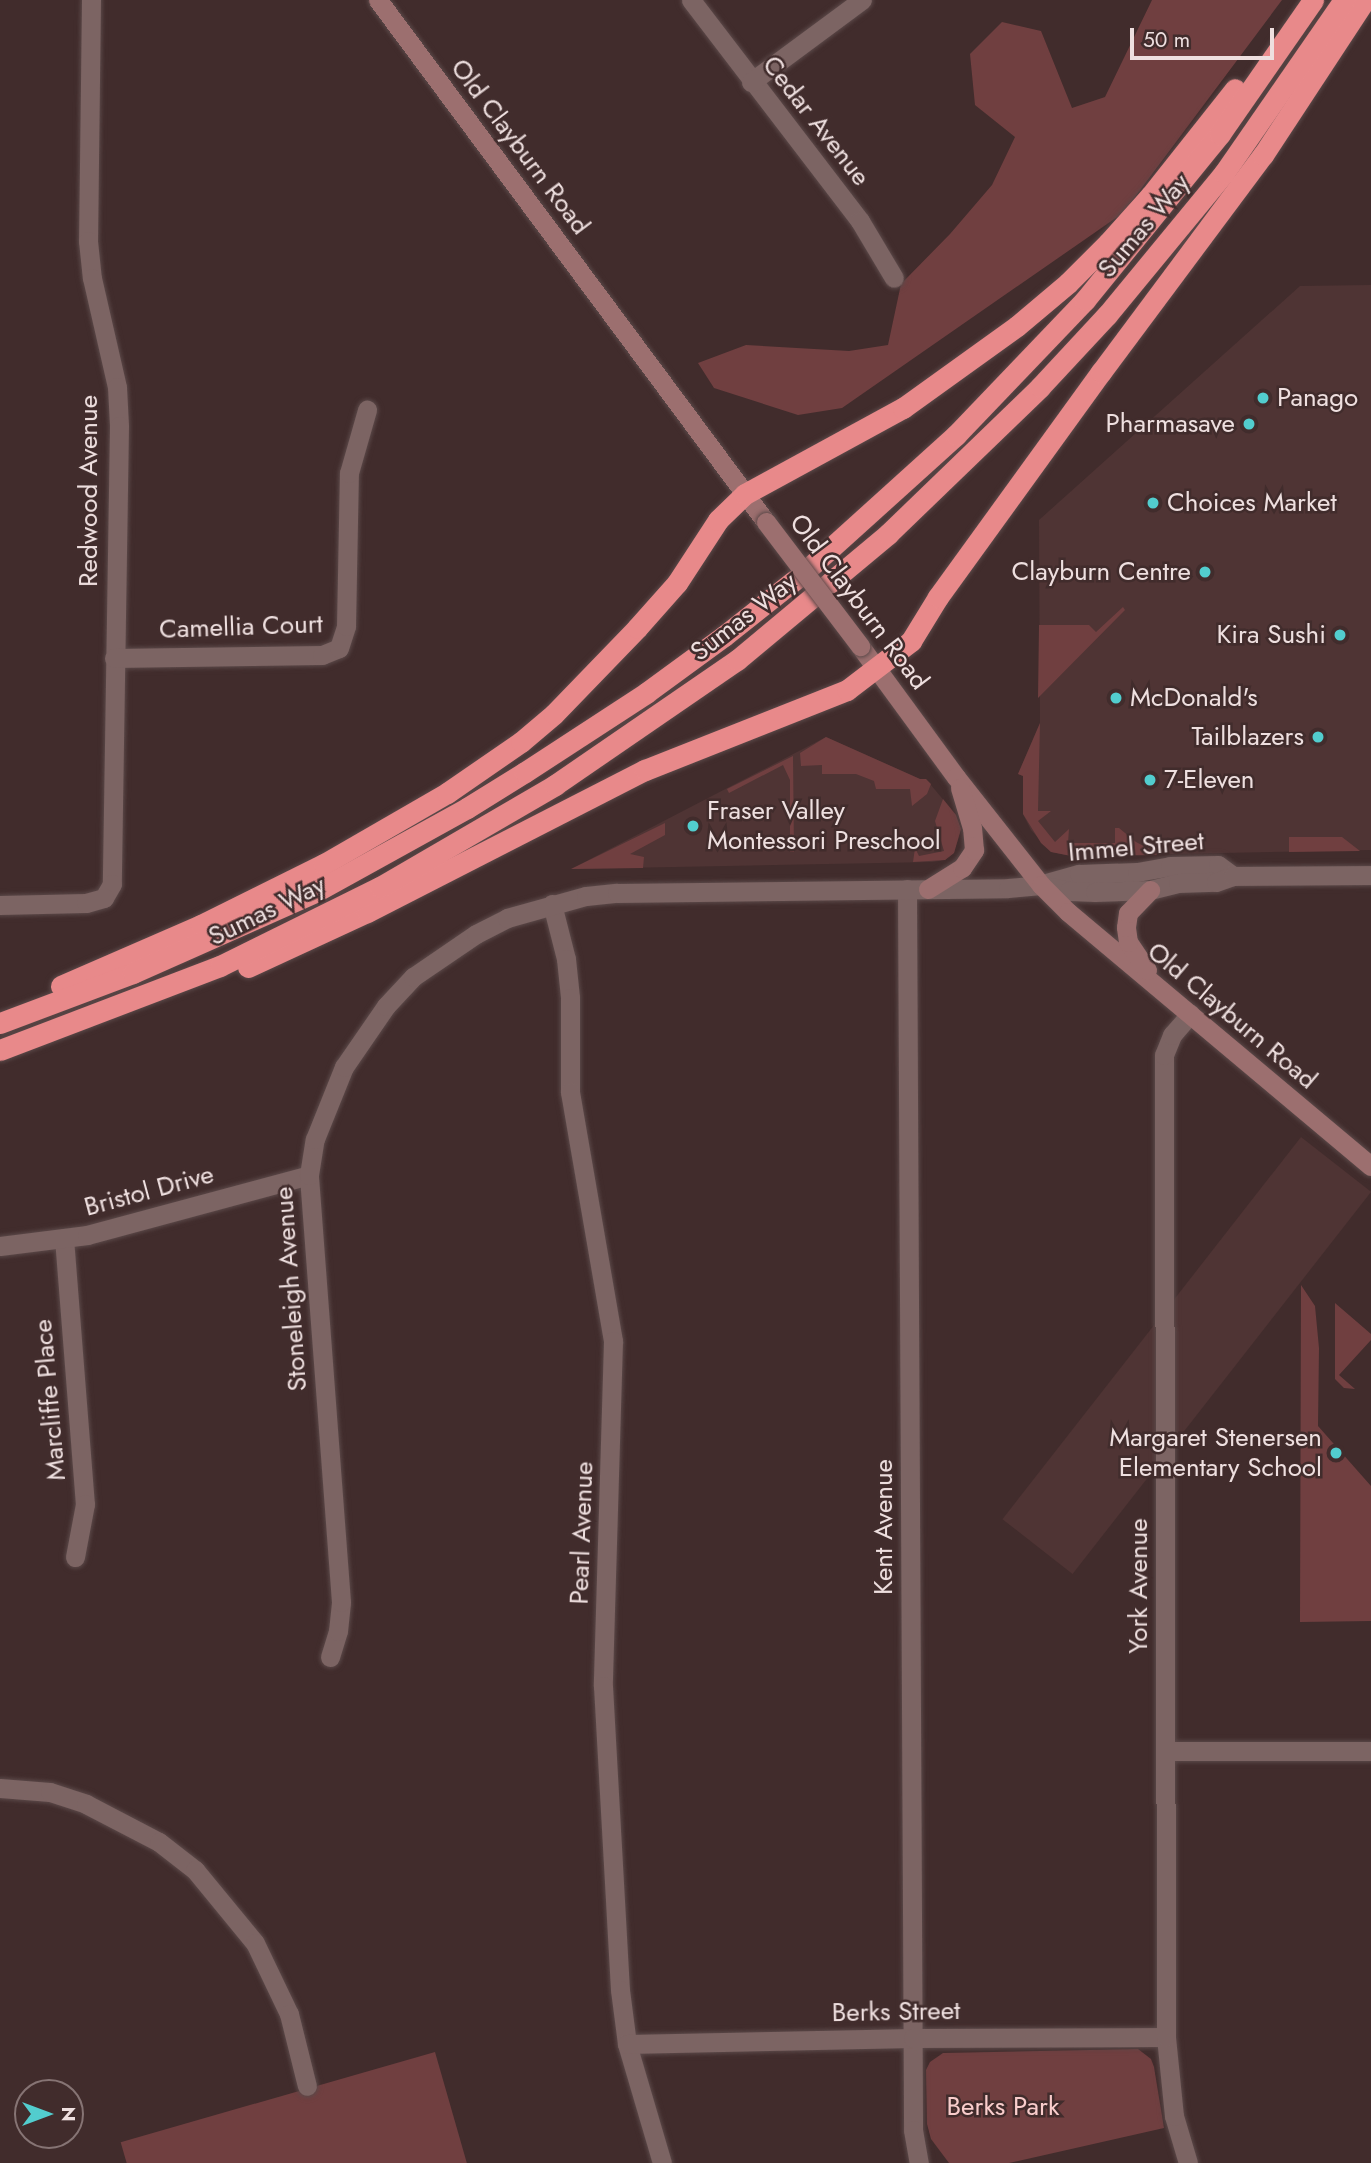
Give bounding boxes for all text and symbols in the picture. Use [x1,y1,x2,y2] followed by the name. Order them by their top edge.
[1133,14,1276,58] scale bar
[1143,25,1190,55] text: 50 m
[756,50,876,192] street label: Cedar Avenue
[444,53,596,241] street label: Old Clayburn Road
[1092,168,1196,284] street label: Sumas Way
[1277,382,1358,414] place label: Panago
[1255,390,1271,406] marker: Panago
[73,395,105,587] street label: Redwood Avenue
[1106,408,1235,440] place label: Pharmasave
[1241,416,1257,432] marker: Pharmasave
[1167,487,1337,519] place label: Choices Market
[1145,495,1161,511] marker: Choices Market
[783,508,935,696] street label: Old Clayburn Road
[1012,556,1191,588] place label: Clayburn Centre
[1197,564,1213,580] marker: Clayburn Centre
[685,566,803,668] street label: Sumas Way
[159,609,323,645] street label: Camellia Court
[1217,619,1326,651] place label: Kira Sushi
[1332,627,1348,643] marker: Kira Sushi
[1130,682,1258,714] place label: McDonald's
[1108,690,1124,706] marker: McDonald's
[1192,721,1304,753] place label: Tailblazers
[1310,729,1326,745] marker: Tailblazers
[1164,764,1254,796] place label: 7-Eleven
[1142,772,1158,788] marker: 7-Eleven
[707,795,941,856] place label: Fraser Valley Montessori Preschool
[685,818,701,834] marker: Fraser Valley Montessori Preschool
[1067,826,1205,868] street label: Immel Street
[204,869,330,953] street label: Sumas Way
[1141,936,1323,1096] street label: Old Clayburn Road
[81,1159,217,1223] street label: Bristol Drive
[268,1186,314,1392] street label: Stoneleigh Avenue
[27,1318,73,1482] street label: Marcliffe Place
[1109,1422,1322,1484] place label: Margaret Stenersen Elementary School
[1328,1445,1344,1461] marker: Margaret Stenersen Elementary School
[868,1459,900,1595] street label: Kent Avenue
[564,1461,600,1605] street label: Pearl Avenue
[1123,1518,1155,1654] street label: York Avenue
[831,1995,961,2029] street label: Berks Street
[14,2079,84,2149] north arrow
[947,2091,1059,2123] park label: Berks Park
[55,2106,82,2122] text: N

